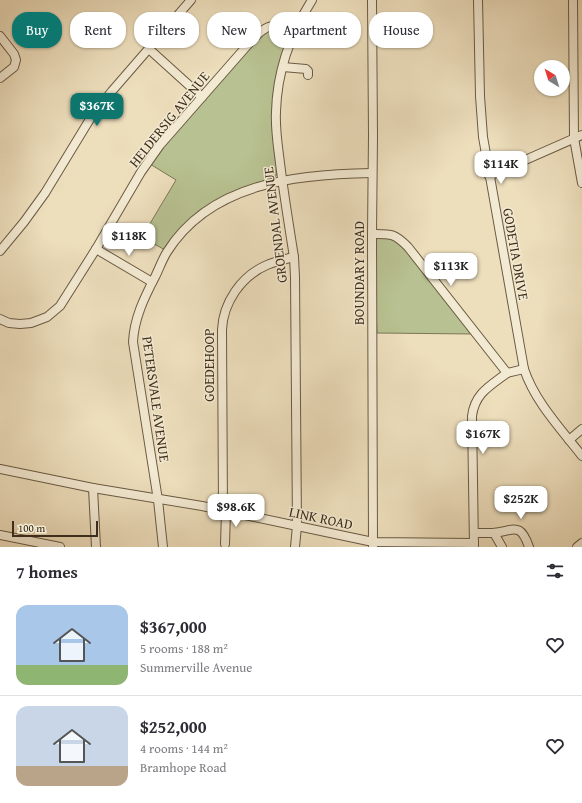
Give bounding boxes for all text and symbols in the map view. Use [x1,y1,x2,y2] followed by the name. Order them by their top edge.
[12,12,62,48] chip: Buy
[70,12,126,48] chip: Rent
[134,12,199,48] chip: Filters
[207,12,261,48] chip: New
[269,12,361,48] chip: Apartment
[369,12,433,48] chip: House
[534,60,570,96] north arrow
[534,60,570,96] map controls
[124,67,214,171] street label: HELDERSIG AVENUE
[69,93,125,127] pin: $367K
[79,96,115,115] text: $367K
[473,151,529,185] pin: $114K
[483,154,519,173] text: $114K
[258,166,292,284] street label: GROENDAL AVENUE
[498,206,534,302] street label: GODETIA DRIVE
[349,221,369,325] street label: BOUNDARY ROAD
[101,223,157,257] pin: $118K
[111,226,147,245] text: $118K
[423,253,479,287] pin: $113K
[433,256,469,275] text: $113K
[199,328,219,402] street label: GOEDEHOOP
[137,335,175,463] street label: PETERSVALE AVENUE
[455,421,511,455] pin: $167K
[465,424,501,443] text: $167K
[493,486,549,520] pin: $252K
[503,489,539,508] text: $252K
[203,494,269,528] pin: $98.6K
[217,497,255,516] text: $98.6K
[287,501,355,535] street label: LINK ROAD
[12,519,98,538] scale bar
[18,520,45,536] text: 100 m
[16,559,78,584] text: 7 homes
[544,560,566,582] icon: filters
[140,614,206,639] text: $367,000
[48,621,96,669] icon: home
[544,634,566,656] icon: heart
[140,639,228,658] text: 5 rooms · 188 m²
[140,658,252,677] text: Summerville Avenue
[140,714,206,739] text: $252,000
[48,722,96,770] icon: home
[544,735,566,757] icon: heart
[140,739,228,758] text: 4 rooms · 144 m²
[140,758,226,777] text: Bramhope Road

